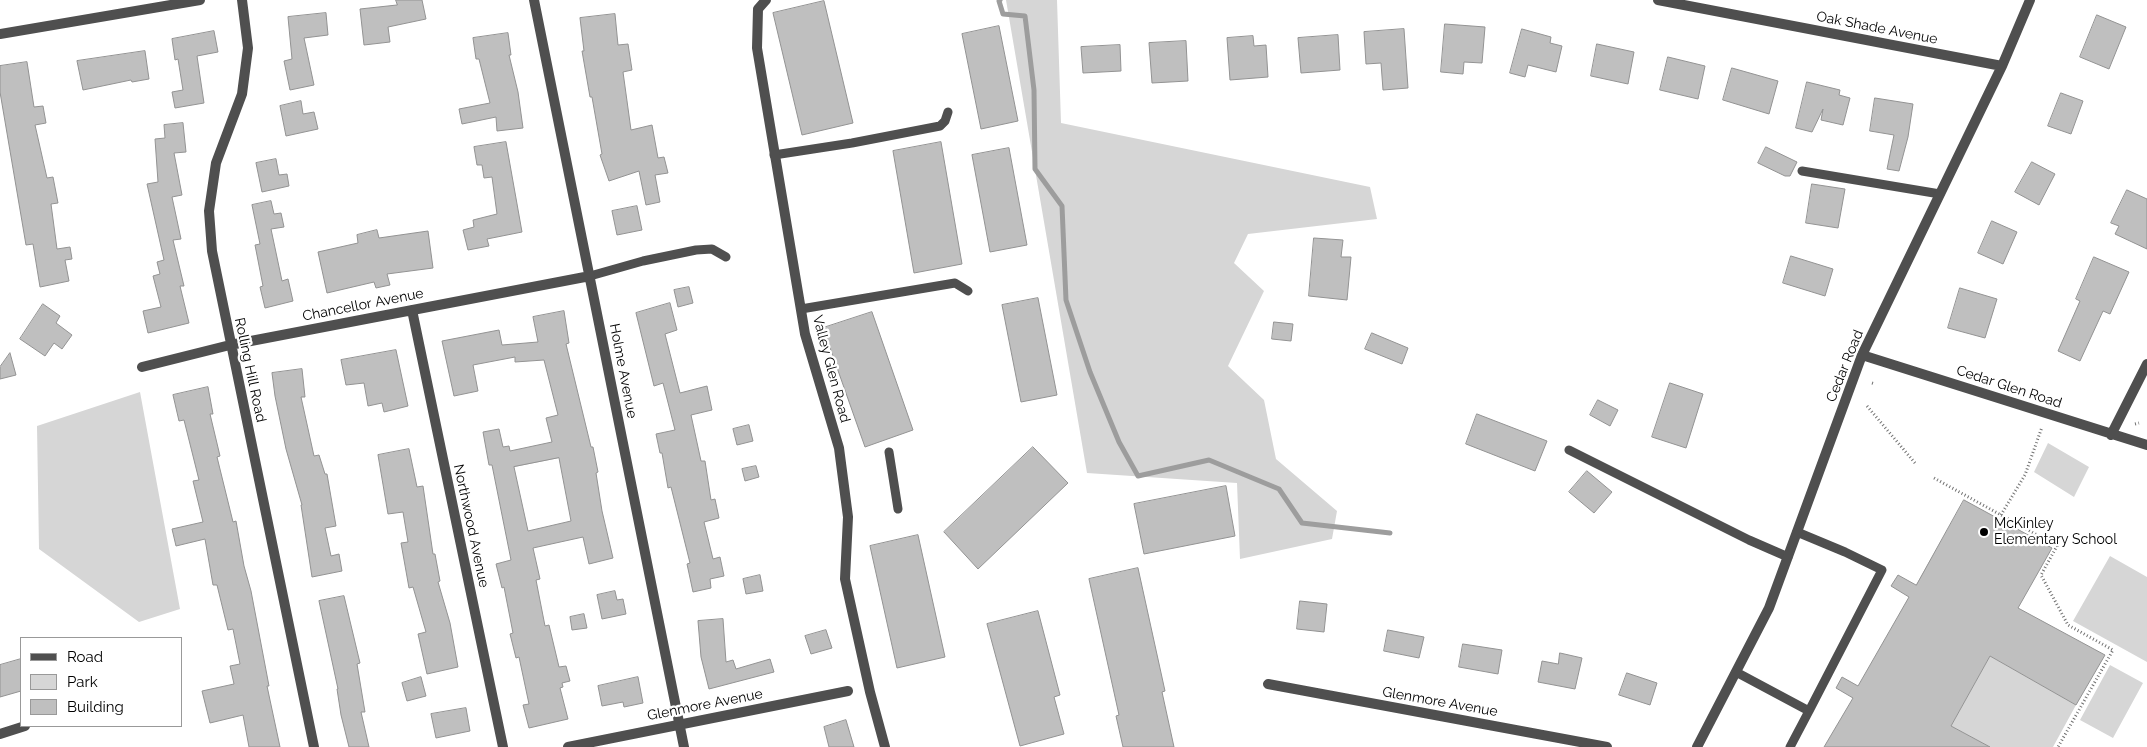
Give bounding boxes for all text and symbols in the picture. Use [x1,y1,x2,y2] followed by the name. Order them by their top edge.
[1815,8,1939,48] street label: Oak Shade Avenue
[301,285,425,325] street label: Chancellor Avenue
[809,313,853,425] street label: Valley Glen Road
[231,316,269,424] street label: Rolling Hill Road
[606,322,640,420] street label: Holme Avenue
[1823,328,1867,404] street label: Cedar Road
[1954,362,2064,412] street label: Cedar Glen Road
[450,463,492,589] street label: Northwood Avenue
[1994,516,2117,548] place label: McKinley Elementary School
[1978,526,1990,538] marker: McKinley Elementary School
[20,637,182,727] legend
[67,648,103,666] text: Road
[67,673,98,691] text: Park
[1381,684,1499,720] street label: Glenmore Avenue
[646,686,764,724] street label: Glenmore Avenue
[67,698,124,716] text: Building

